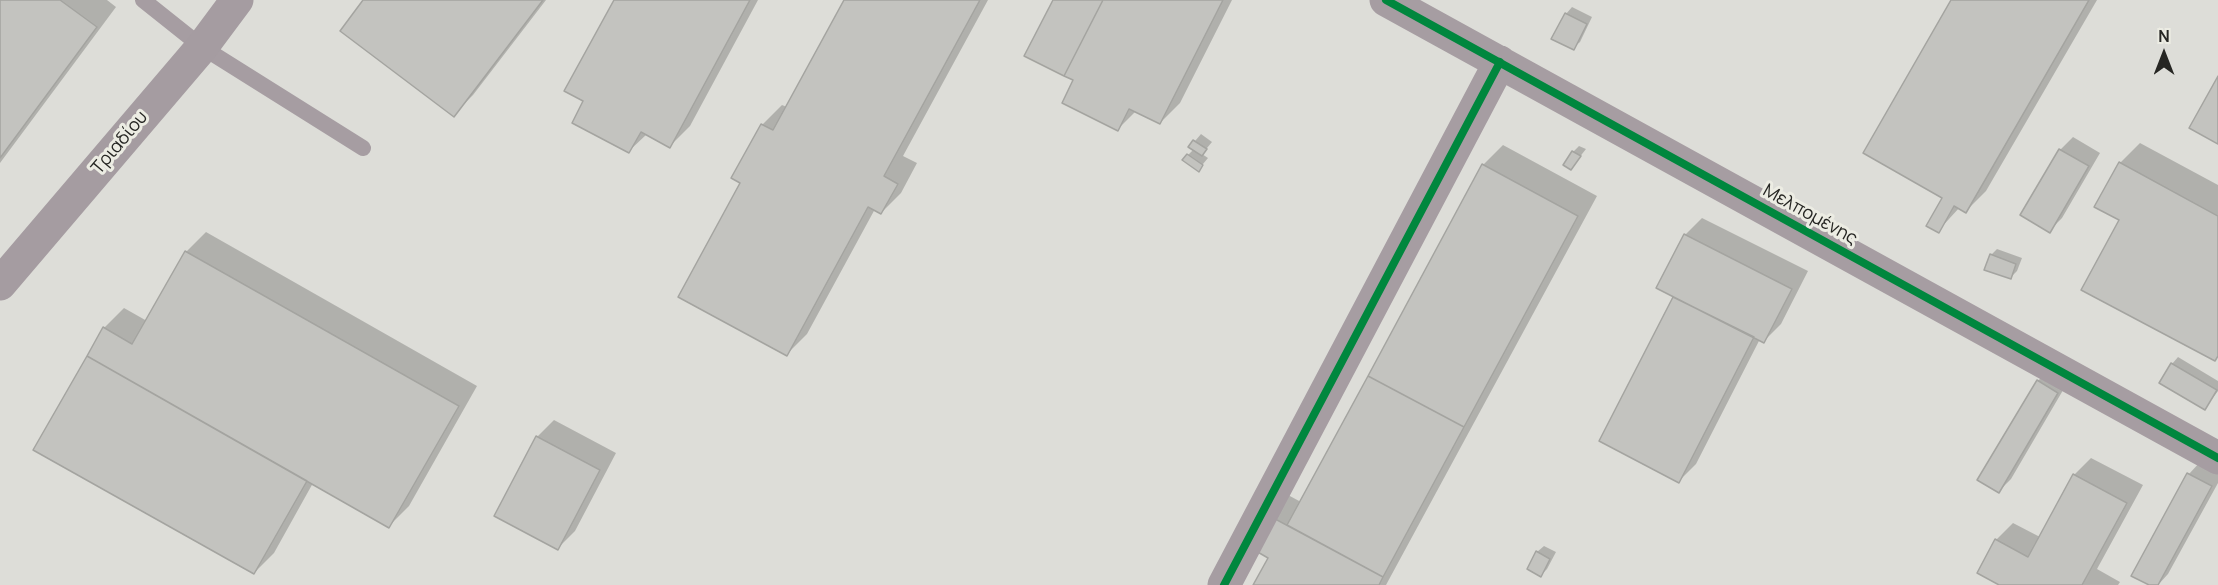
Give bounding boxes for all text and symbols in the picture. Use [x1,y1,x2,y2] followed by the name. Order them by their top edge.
[2134,24,2194,84] north arrow
[2158,25,2170,47] text: N
[87,107,153,179] street label: Τριαδίου
[1759,180,1861,250] street label: Μελπομένης

